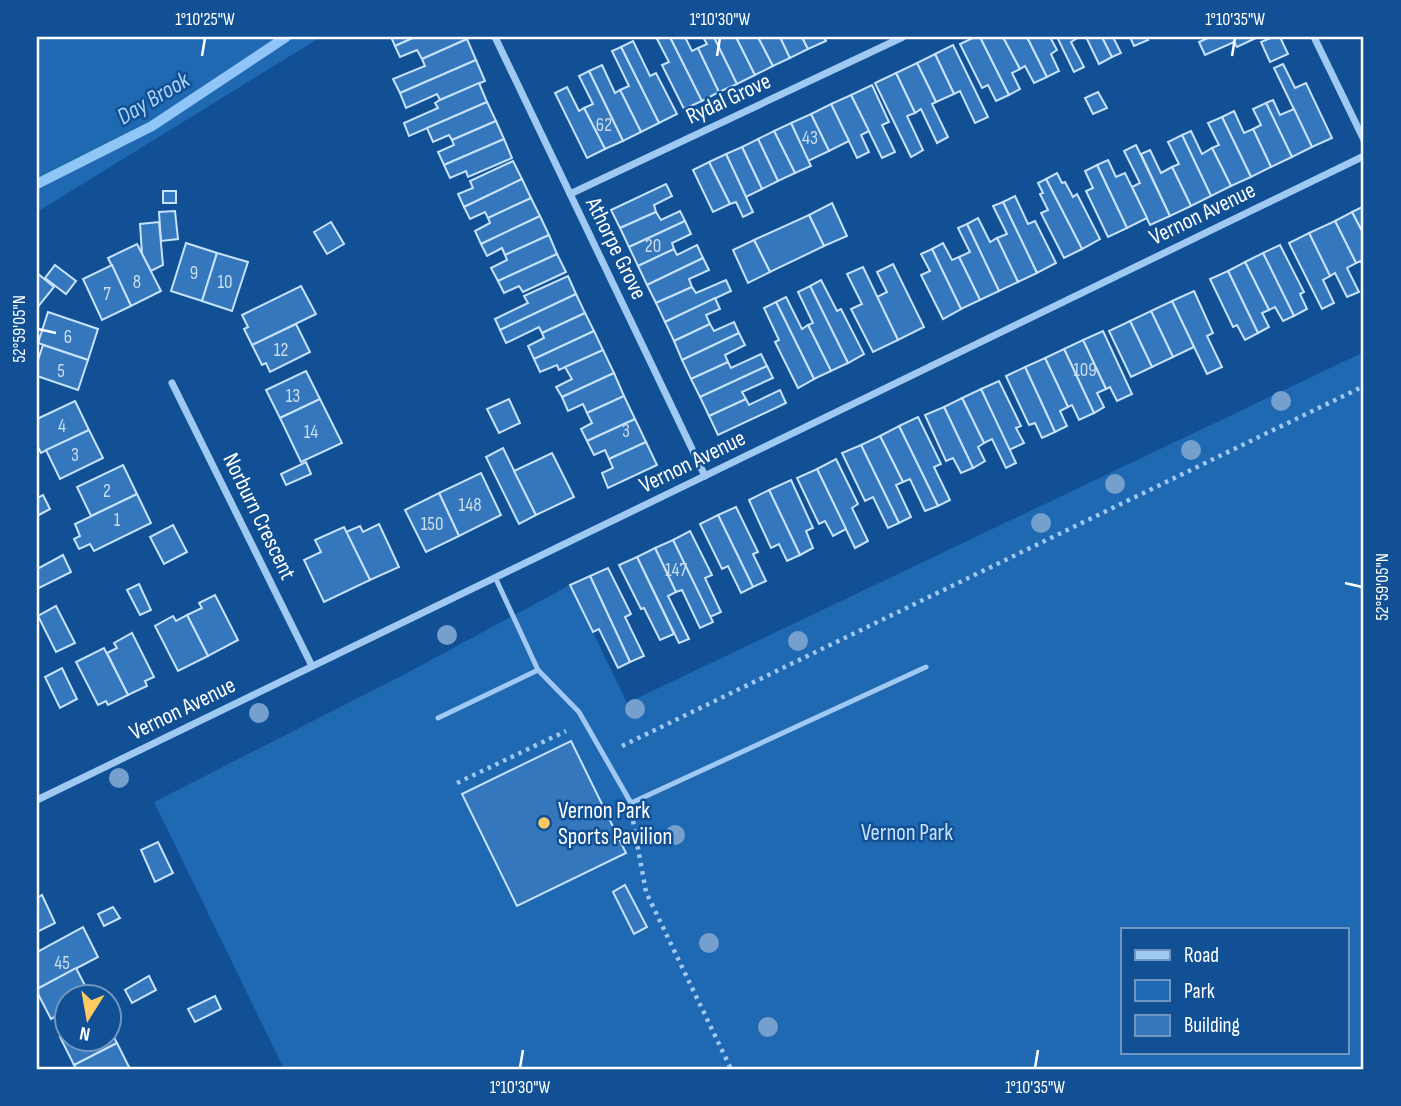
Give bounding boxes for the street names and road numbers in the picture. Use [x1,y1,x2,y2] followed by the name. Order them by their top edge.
[682,67,775,131] street label: Rydal Grove
[1145,176,1260,252] street label: Vernon Avenue
[579,192,653,304] street label: Athorpe Grove
[635,424,750,500] street label: Vernon Avenue
[216,449,302,584] street label: Norburn Crescent
[125,671,240,747] street label: Vernon Avenue

